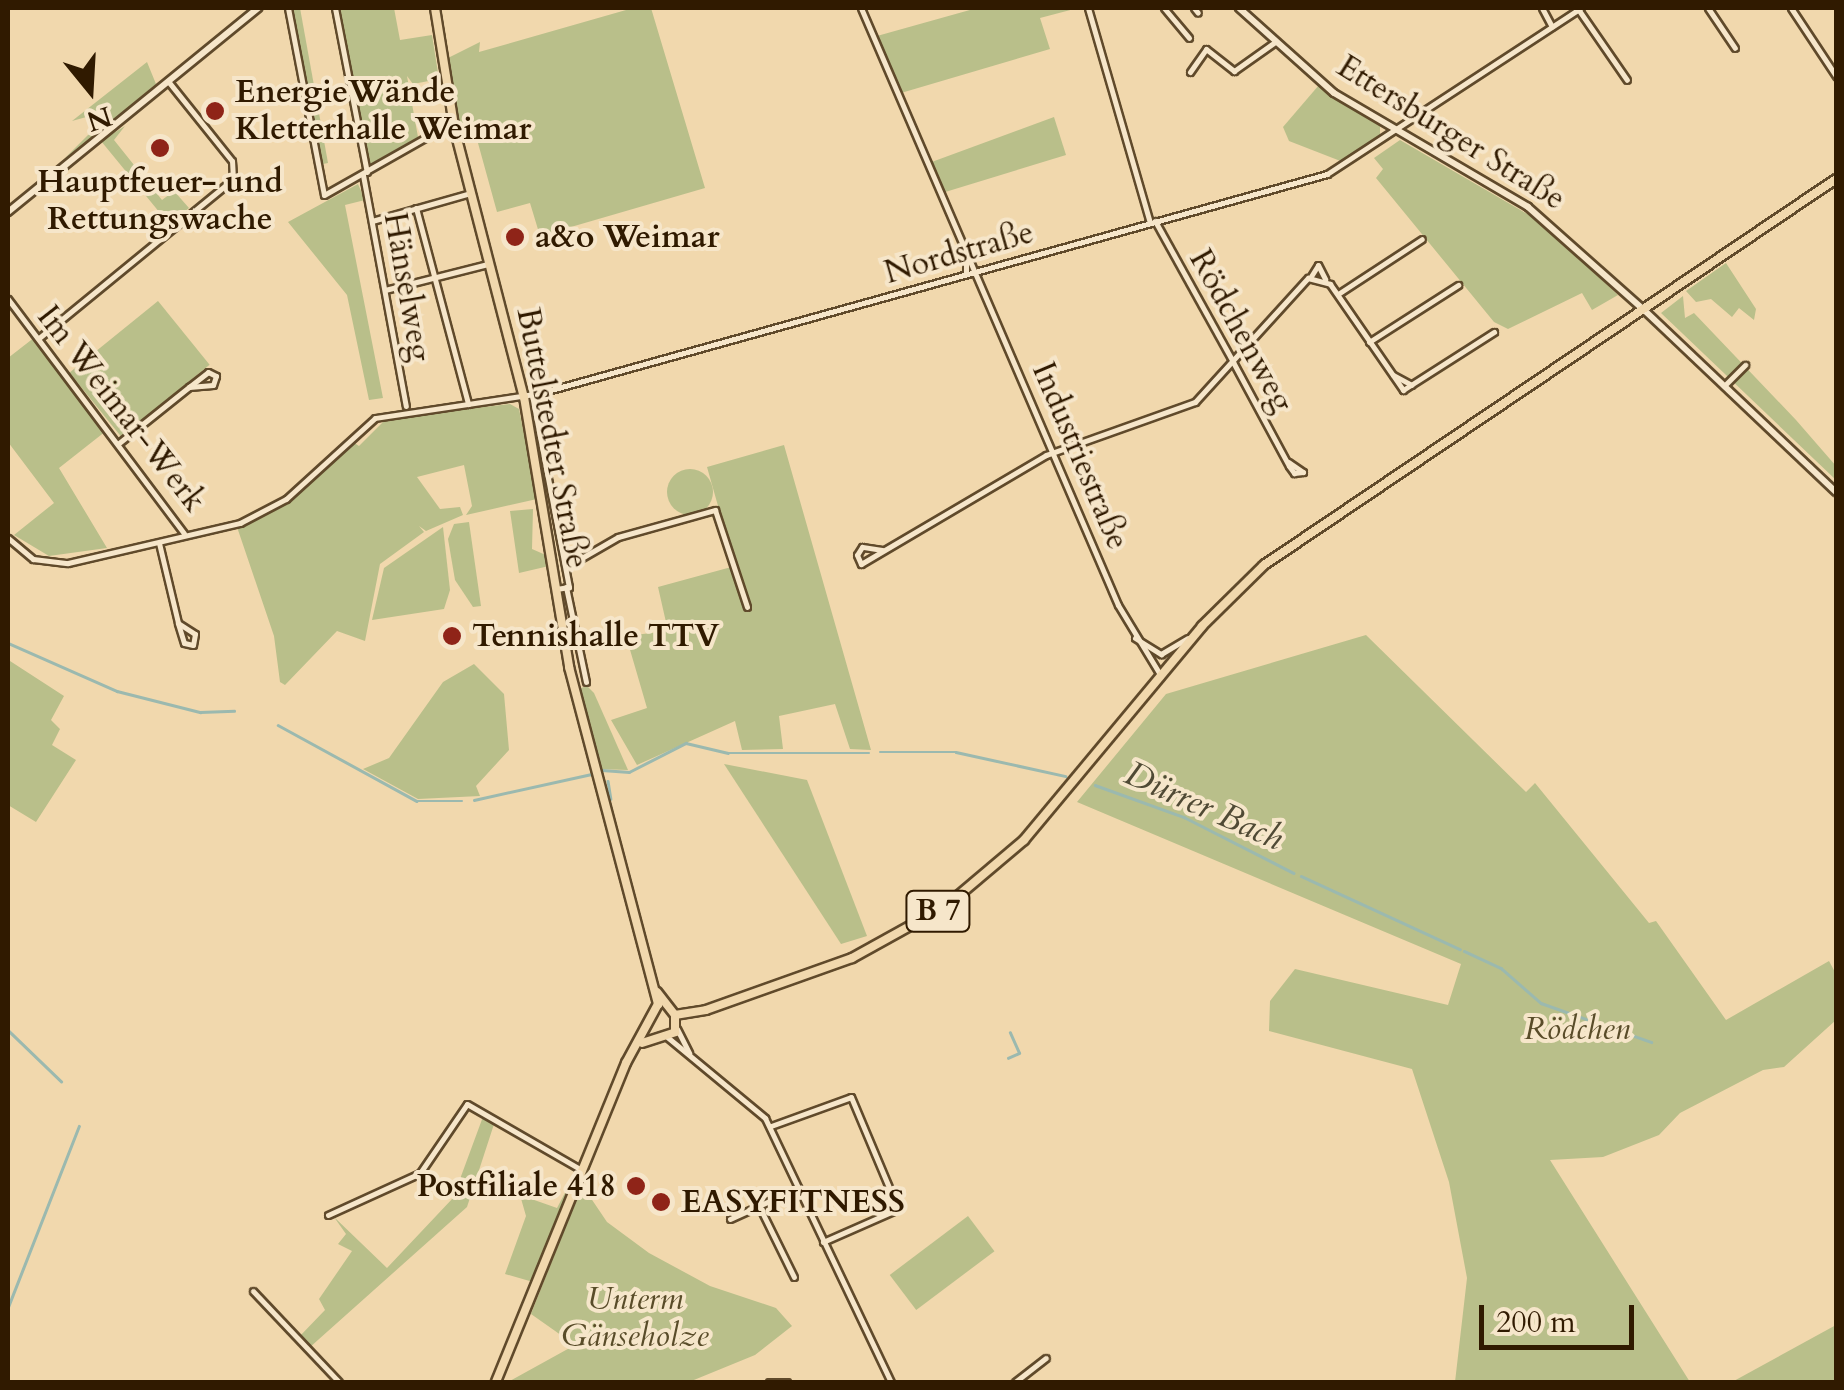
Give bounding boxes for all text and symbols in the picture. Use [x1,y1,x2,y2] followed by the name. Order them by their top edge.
[40,40,140,140] north arrow
[1330,47,1572,219] street label: Ettersburger Straße
[235,74,531,149] place label: EnergieWände Kletterhalle Weimar
[82,97,117,140] text: N
[204,100,226,122] marker: EnergieWände Kletterhalle Weimar
[149,137,171,159] marker: Hauptfeuer- und Rettungswache
[37,164,283,239] place label: Hauptfeuer- und Rettungswache
[375,210,439,364] street label: Hänselweg
[880,213,1038,293] street label: Nordstraße
[535,218,719,256] place label: a&o Weimar
[504,226,526,248] marker: a&o Weimar
[1181,243,1301,419] street label: Rödchenweg
[29,298,213,520] street label: Im Weimar-Werk
[508,304,596,572] street label: Buttelstedter Straße
[1023,357,1137,555] street label: Industriestraße
[472,617,719,655] place label: Tennishalle TTV
[441,625,463,647] marker: Tennishalle TTV
[1118,752,1290,860] water label: Dürrer Bach
[903,886,973,936] road number: B 7
[1524,1010,1630,1048] park label: Rödchen
[417,1167,616,1205] place label: Postfiliale 418
[625,1175,647,1197] marker: Postfiliale 418
[681,1183,905,1221] place label: EASYFITNESS
[650,1191,672,1213] marker: EASYFITNESS
[561,1281,709,1356] park label: Unterm Gänseholze
[1484,1285,1639,1347] scale bar
[1496,1302,1576,1343] text: 200 m

